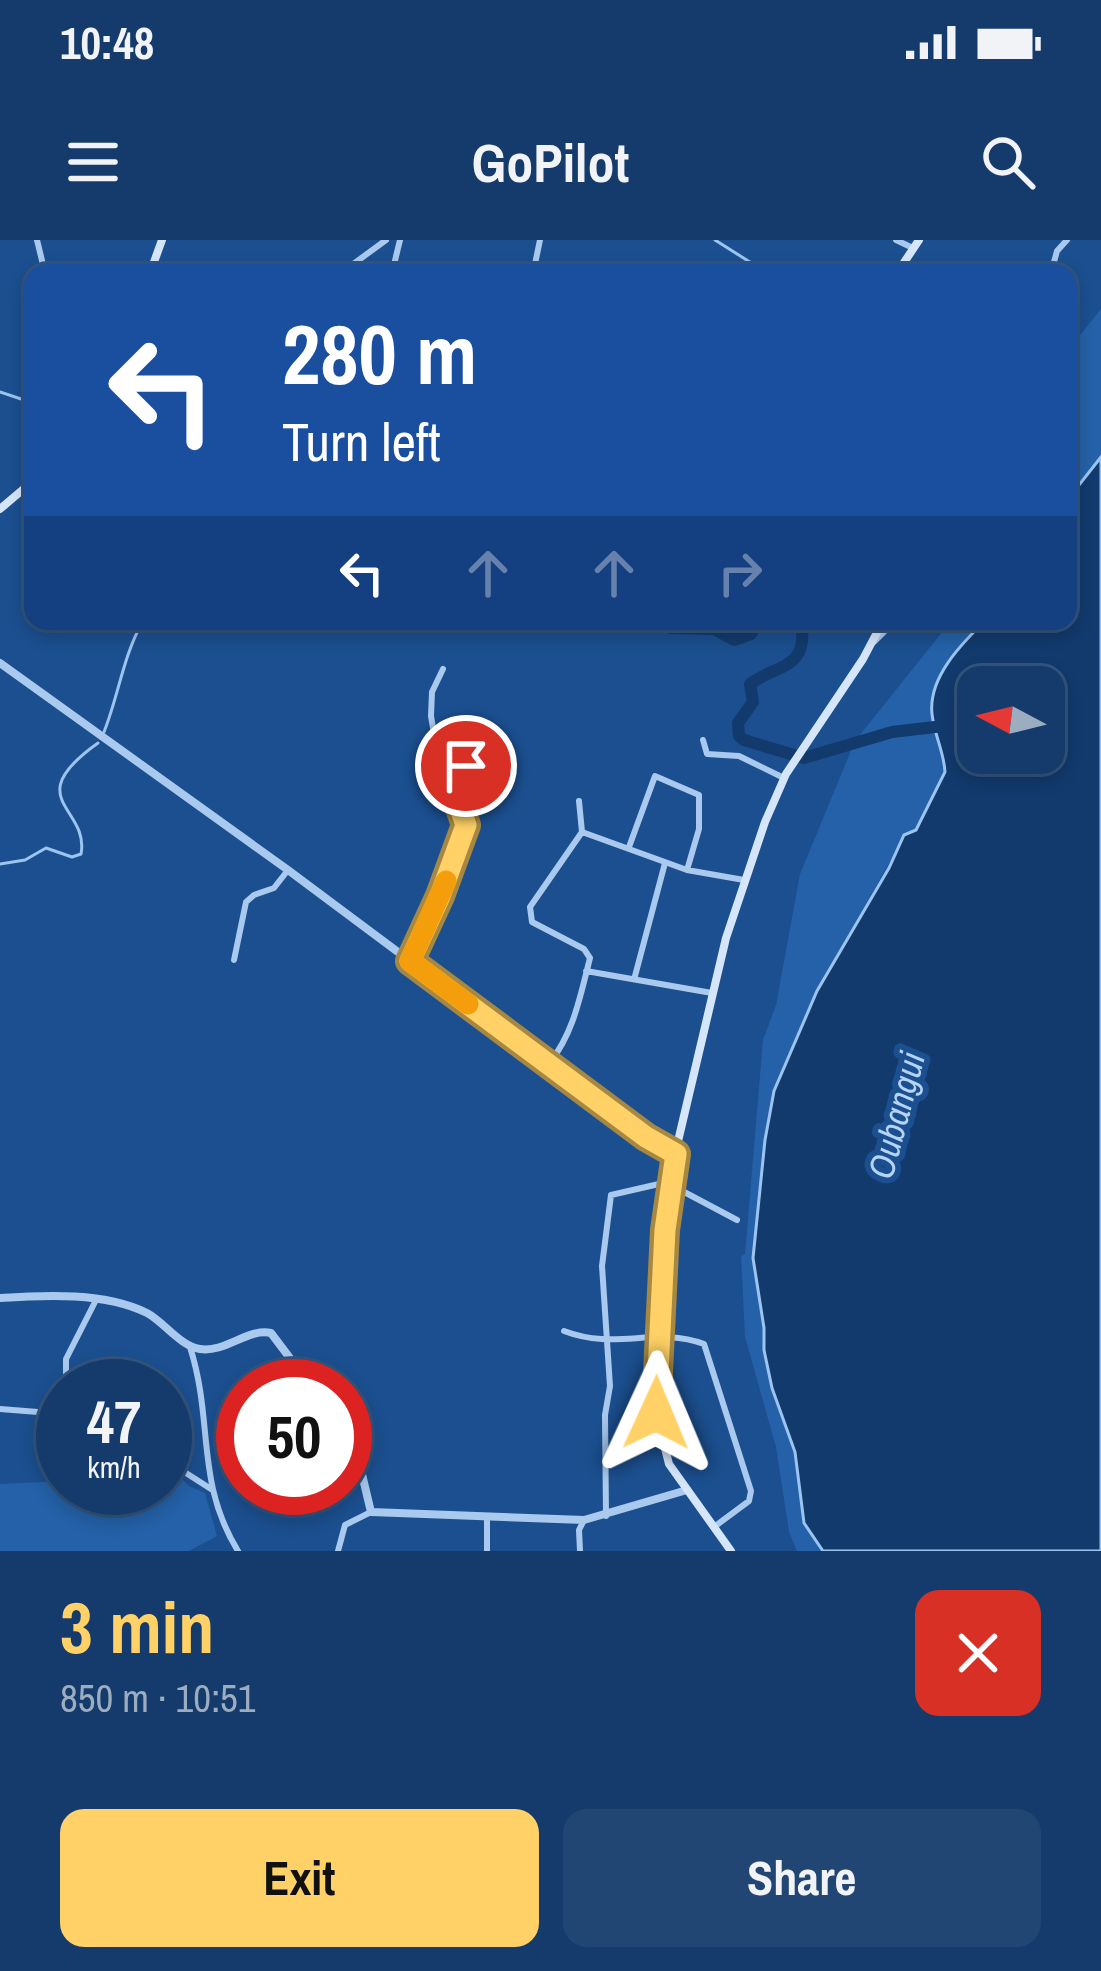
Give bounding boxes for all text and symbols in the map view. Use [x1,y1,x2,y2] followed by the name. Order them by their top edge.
[60,12,154,73] text: 10:48
[472,126,629,199] text: GoPilot
[60,129,126,195] icon: menu
[975,129,1041,195] icon: search
[282,297,477,410] text: 280 m
[84,312,240,468] icon: left
[282,405,441,478] text: Turn left
[329,540,395,606] icon: left
[455,540,521,606] icon: ahead
[581,540,647,606] icon: ahead
[707,540,773,606] icon: right
[957,666,1065,774] north arrow
[957,666,1065,774] map controls
[415,715,517,817] pin
[433,733,499,799] icon: arrive
[856,1046,936,1184] water label: Oubangui
[593,1350,719,1476] position arrow
[216,1359,372,1515] speed limit sign: 50
[87,1381,141,1462] text: 47
[87,1447,141,1487] text: km/h
[60,1578,214,1675] text: 3 min
[915,1590,1041,1716] button: close
[60,1672,256,1724] text: 850 m · 10:51
[60,1809,539,1947] button: Exit
[563,1809,1041,1947] button: Share

